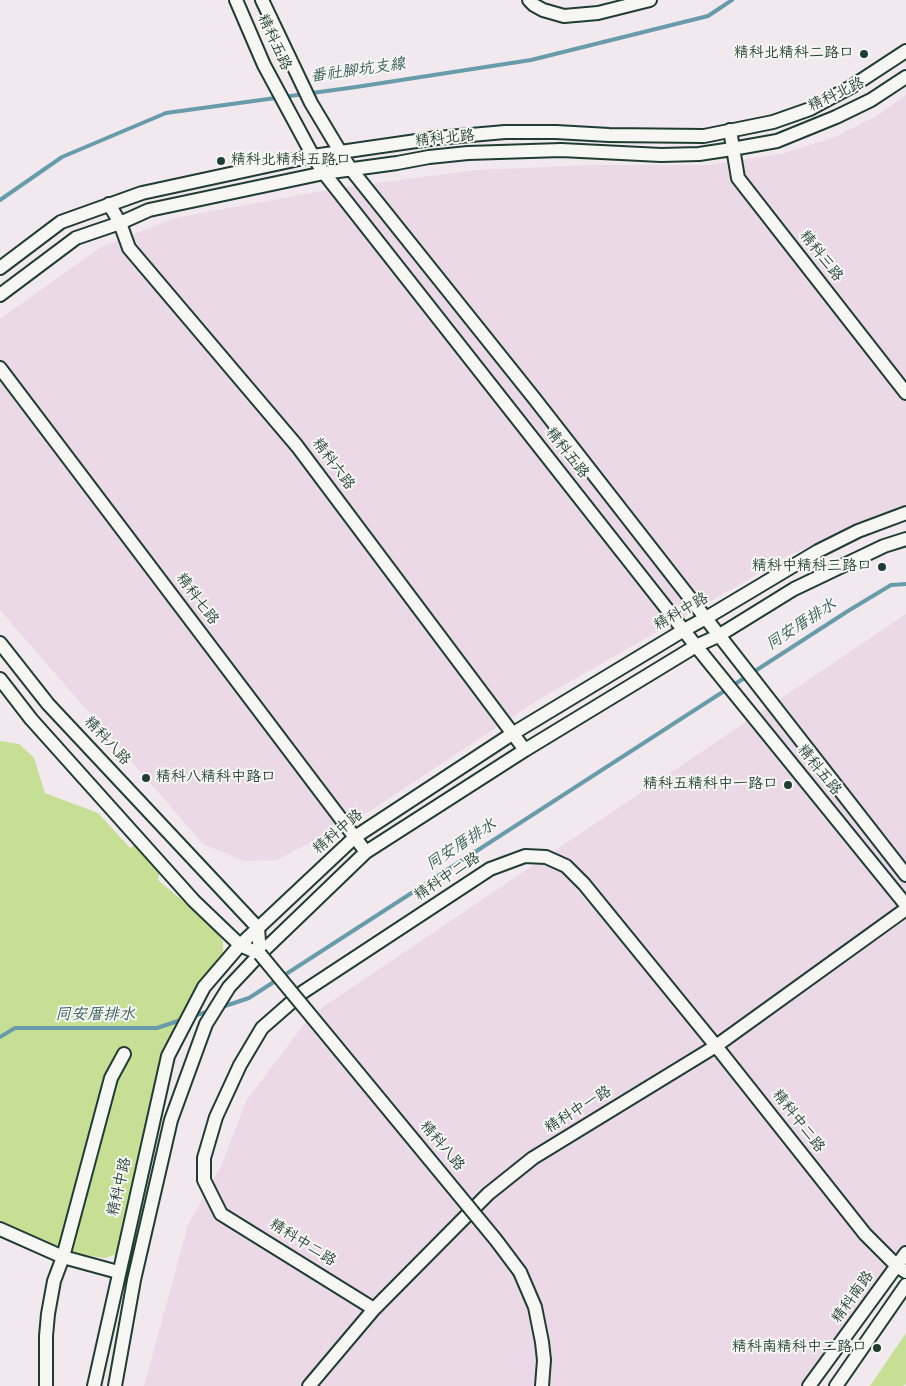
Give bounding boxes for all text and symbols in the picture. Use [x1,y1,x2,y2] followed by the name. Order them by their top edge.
[252,12,294,74] street label: 精科五路
[734,45,854,63] place label: 精科北精科二路口
[858,48,870,60] marker: 精科北精科二路口
[309,56,407,88] water label: 番社腳坑支線
[806,75,868,117] street label: 精科北路
[414,128,476,152] street label: 精科北路
[231,152,351,170] place label: 精科北精科五路口
[215,155,227,167] marker: 精科北精科五路口
[794,228,846,286] street label: 精科三路
[540,425,592,483] street label: 精科五路
[307,436,357,494] street label: 精科六路
[752,558,872,576] place label: 精科中精科三路口
[876,561,888,573] marker: 精科中精科三路口
[171,571,221,629] street label: 精科七路
[652,590,712,636] street label: 精科中路
[763,596,841,656] water label: 同安厝排水
[79,714,133,770] street label: 精科八路
[792,742,844,800] street label: 精科五路
[156,769,276,787] place label: 精科八精科中路口
[140,772,152,784] marker: 精科八精科中路口
[643,776,778,794] place label: 精科五精科中一路口
[782,779,794,791] marker: 精科五精科中一路口
[310,807,368,859] street label: 精科中路
[423,816,501,876] water label: 同安厝排水
[412,850,484,906] street label: 精科中二路
[55,1006,135,1026] water label: 同安厝排水
[542,1083,616,1139] street label: 精科中一路
[767,1087,827,1157] street label: 精科中二路
[415,1118,467,1176] street label: 精科八路
[105,1156,137,1218] street label: 精科中路
[265,1216,339,1272] street label: 精科中二路
[829,1268,879,1328] street label: 精科南路
[732,1339,867,1357] place label: 精科南精科中二路口
[871,1342,883,1354] marker: 精科南精科中二路口

